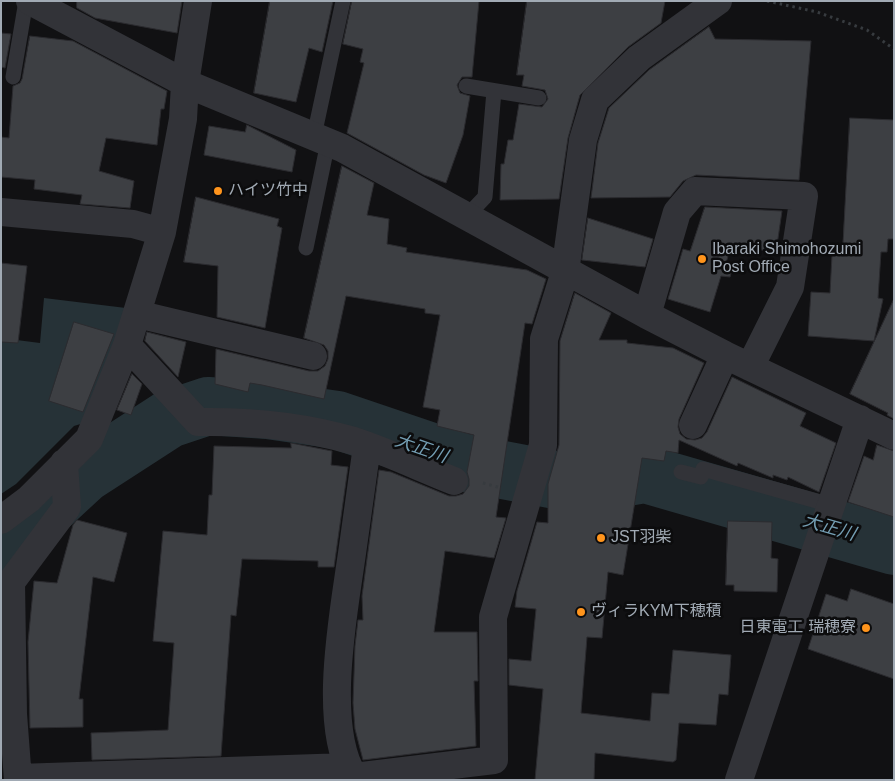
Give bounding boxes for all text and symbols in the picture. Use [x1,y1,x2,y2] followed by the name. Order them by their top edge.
[228,181,308,201] place label: ハイツ竹中
[212,185,224,197] marker: ハイツ竹中
[712,240,861,278] place label: Ibaraki Shimohozumi Post Office
[696,253,708,265] marker: Ibaraki Shimohozumi Post Office
[392,430,450,468] water label: 大正川
[800,510,858,546] water label: 大正川
[611,528,671,548] place label: JST羽柴
[595,532,607,544] marker: JST羽柴
[591,602,722,622] place label: ヴィラKYM下穂積
[575,606,587,618] marker: ヴィラKYM下穂積
[740,618,856,638] place label: 日東電工 瑞穂寮
[860,622,872,634] marker: 日東電工 瑞穂寮

